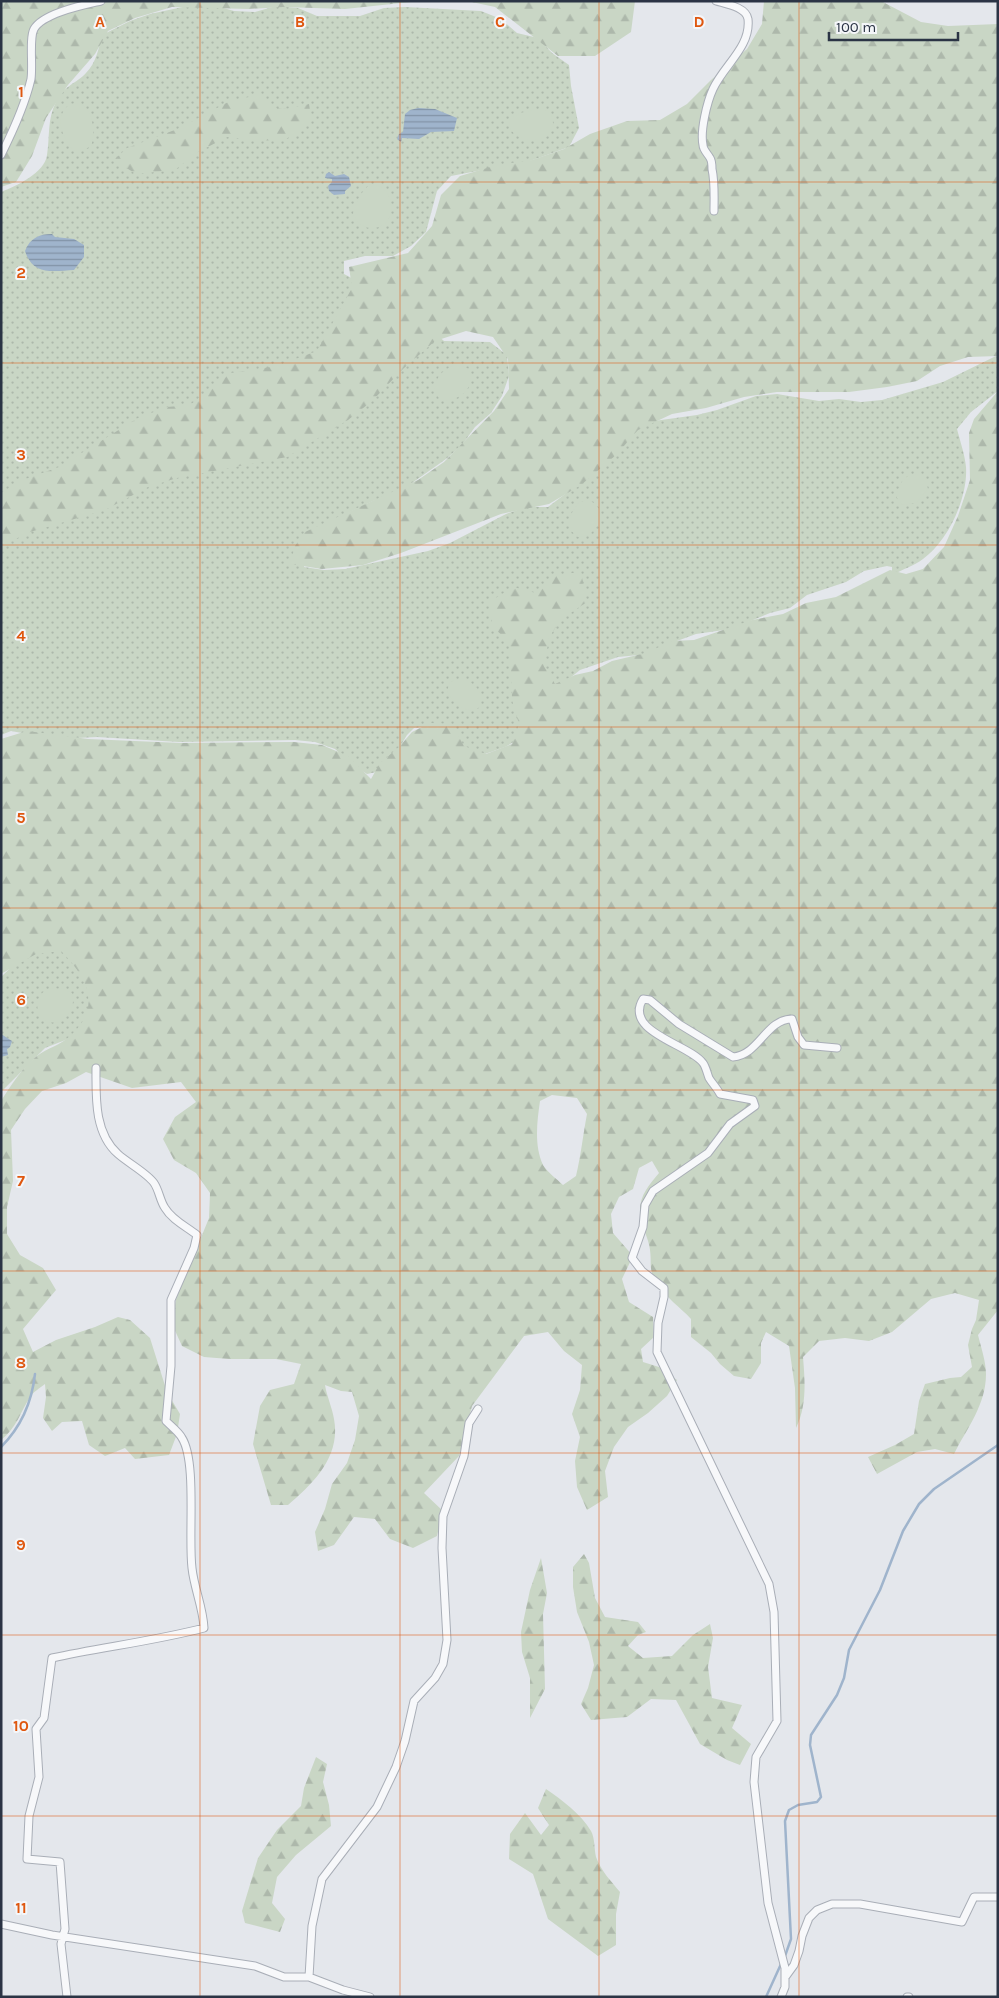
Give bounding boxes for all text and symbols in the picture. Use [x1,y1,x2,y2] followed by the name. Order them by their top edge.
[829,10,958,42] scale bar
[95,12,105,31] text: A
[295,12,305,31] text: B
[495,12,505,31] text: C
[694,12,705,31] text: D
[836,18,876,36] text: 100 m
[18,82,24,101] text: 1
[16,263,26,282] text: 2
[16,445,26,464] text: 3
[16,626,26,645] text: 4
[16,808,26,827] text: 5
[16,990,26,1009] text: 6
[17,1171,25,1190] text: 7
[16,1353,26,1372] text: 8
[16,1535,26,1554] text: 9
[13,1716,29,1735] text: 10
[15,1898,27,1917] text: 11

